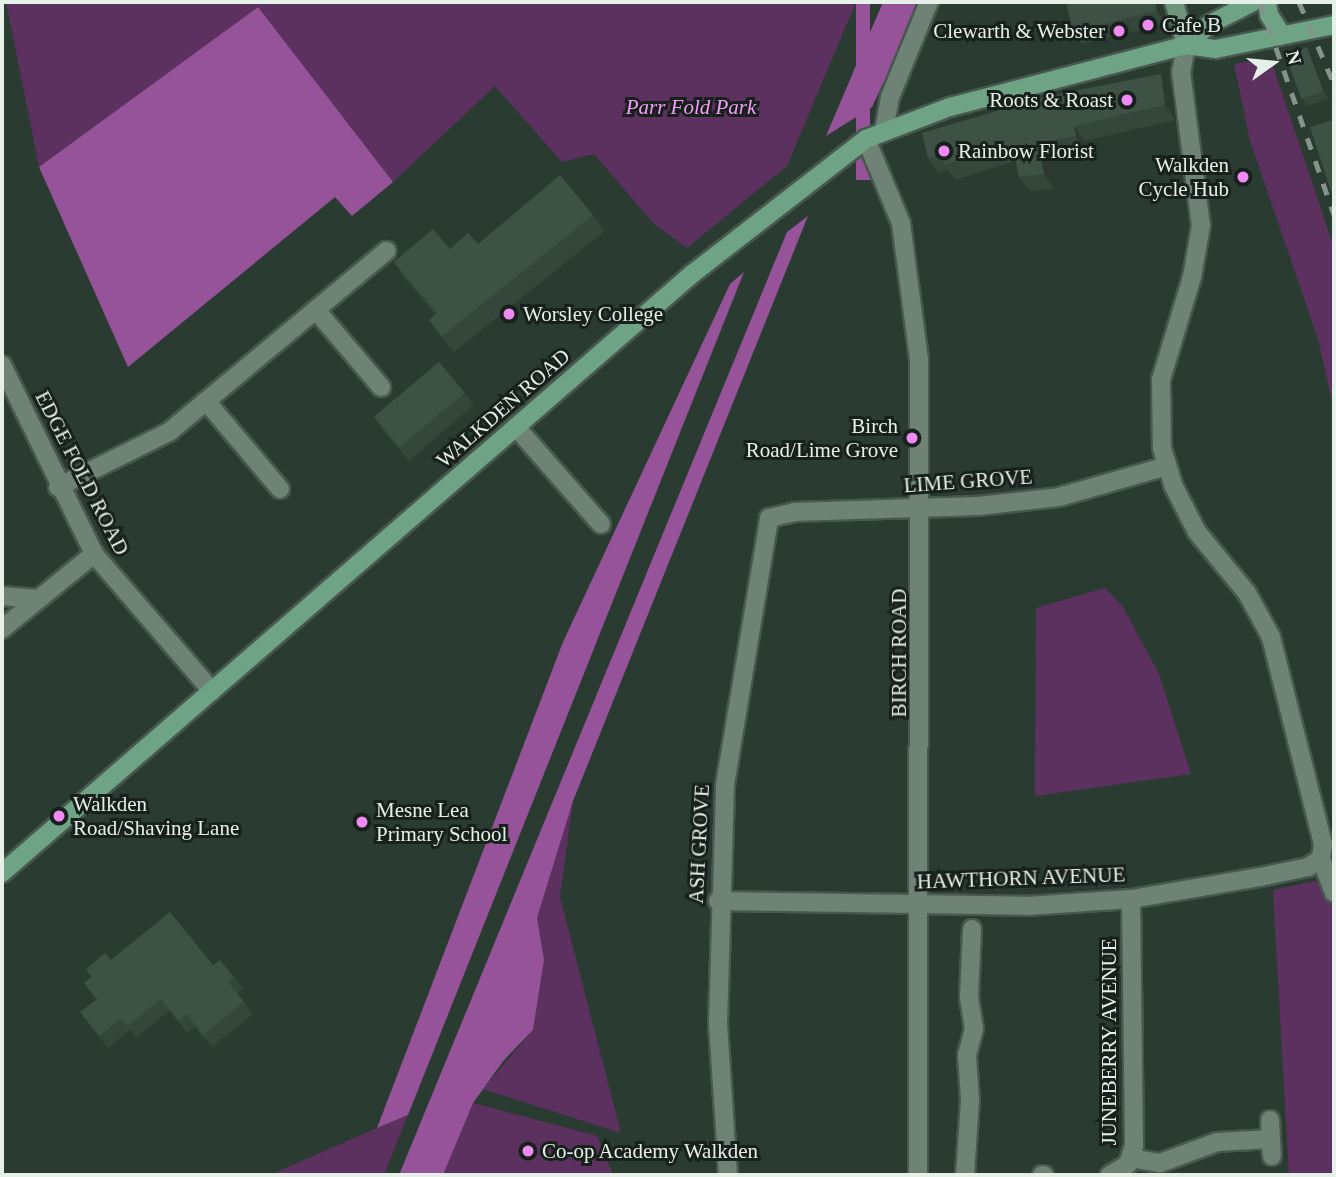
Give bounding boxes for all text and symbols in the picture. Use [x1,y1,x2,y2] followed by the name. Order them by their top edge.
[1162,12,1221,38] place label: Cafe B
[1140,17,1156,33] marker: Cafe B
[933,18,1105,44] place label: Clewarth & Webster
[1111,23,1127,39] marker: Clewarth & Webster
[1238,28,1308,98] north arrow
[1282,48,1306,67] text: N
[989,87,1113,113] place label: Roots & Roast
[1119,92,1135,108] marker: Roots & Roast
[626,94,756,120] park label: Parr Fold Park
[958,138,1094,164] place label: Rainbow Florist
[936,143,952,159] marker: Rainbow Florist
[1139,152,1229,202] place label: Walkden Cycle Hub
[1235,169,1251,185] marker: Walkden Cycle Hub
[523,301,663,327] place label: Worsley College
[501,306,517,322] marker: Worsley College
[431,343,575,473] street label: WALKDEN ROAD
[30,387,134,559] street label: EDGE FOLD ROAD
[746,413,898,463] place label: Birch Road/Lime Grove
[904,430,920,446] marker: Birch Road/Lime Grove
[903,464,1033,498] street label: LIME GROVE
[886,589,912,717] street label: BIRCH ROAD
[683,784,715,904] street label: ASH GROVE
[73,791,239,841] place label: Walkden Road/Shaving Lane
[376,797,507,847] place label: Mesne Lea Primary School
[51,808,67,824] marker: Walkden Road/Shaving Lane
[354,814,370,830] marker: Mesne Lea Primary School
[916,862,1126,894] street label: HAWTHORN AVENUE
[1096,937,1122,1147] street label: JUNEBERRY AVENUE
[542,1138,760,1164] place label: Co-op Academy Walkden
[520,1143,536,1159] marker: Co-op Academy Walkden

